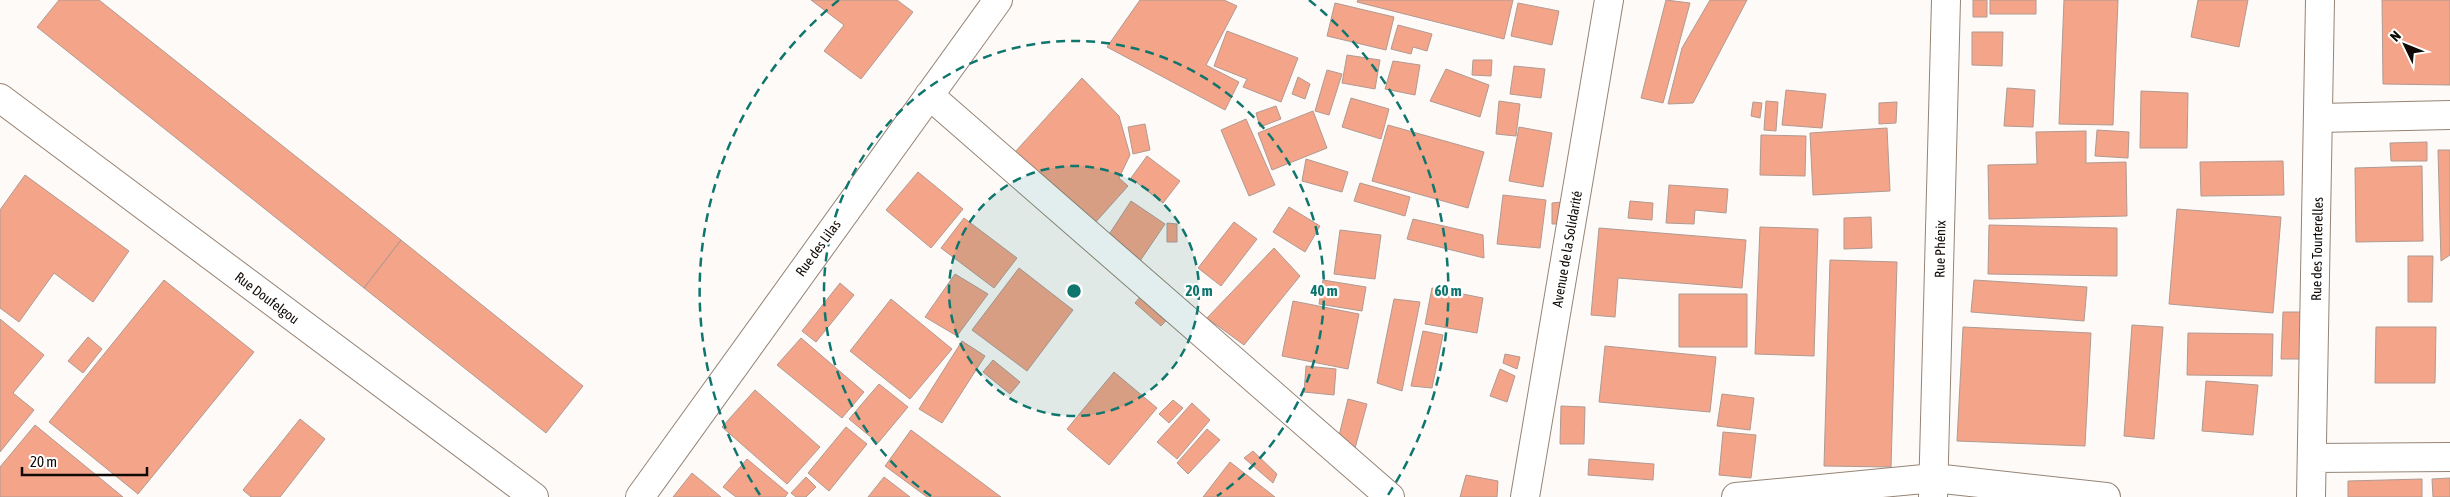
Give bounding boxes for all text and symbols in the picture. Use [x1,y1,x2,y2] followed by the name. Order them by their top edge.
[2380,20,2430,70] north arrow
[2387,28,2404,45] text: N
[1549,190,1585,308] street label: Avenue de la Solidarité
[2308,197,2326,301] street label: Rue des Tourterelles
[792,217,844,279] street label: Rue des Lilas
[1931,220,1949,278] street label: Rue Phénix
[232,269,302,327] street label: Rue Doufelgou
[1065,282,1083,300] centre of rings
[1186,282,1213,299] text: 20 m
[1310,282,1338,299] text: 40 m
[1435,282,1462,299] text: 60 m
[22,444,148,476] scale bar
[30,453,57,470] text: 20 m

